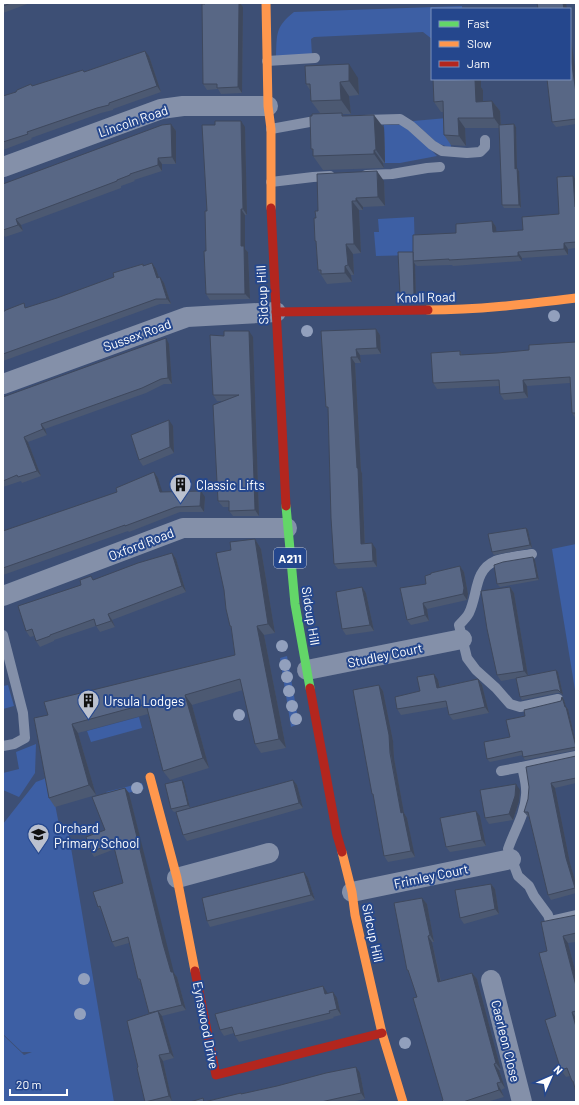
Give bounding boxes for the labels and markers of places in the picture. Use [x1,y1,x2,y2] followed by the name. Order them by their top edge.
[167,472,193,505] building icon: Classic Lifts
[196,477,265,493] place label: Classic Lifts
[75,688,101,721] building icon: Ursula Lodges
[104,693,184,709] place label: Ursula Lodges
[54,820,139,851] place label: Orchard Primary School
[25,822,51,855] school or university icon: Orchard Primary School

